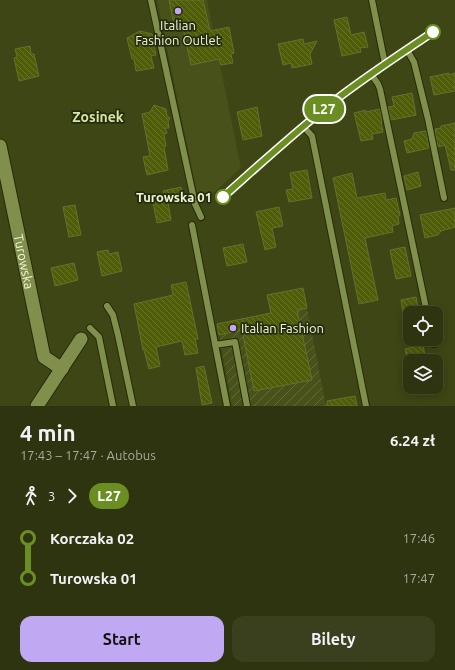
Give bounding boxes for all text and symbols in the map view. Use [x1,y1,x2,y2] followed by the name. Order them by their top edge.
[173,6,183,16] marker: Italian Fashion Outlet
[135,18,221,47] place label: Italian Fashion Outlet
[425,24,441,40] unlabelled marker
[301,96,347,122] line badge: L27
[312,101,336,117] text: L27
[72,109,124,125] district label: Zosinek
[215,189,231,205] marker: Turowska 01
[136,190,212,204] place label: Turowska 01
[12,233,37,290] street label: Turowska
[403,306,443,394] map controls
[403,306,443,346] button: locate
[241,321,324,335] place label: Italian Fashion
[228,323,238,333] marker: Italian Fashion
[403,354,443,394] button: layers
[20,420,76,445] text: 4 min
[390,432,435,449] text: 6.24 zł
[20,448,156,462] text: 17:43 – 17:47 · Autobus
[20,485,42,507] icon: walk
[61,485,83,507] icon: forward
[97,488,121,504] text: L27
[48,489,55,503] text: 3
[50,530,134,547] text: Korczaka 02
[402,531,435,545] text: 17:46
[50,570,138,587] text: Turowska 01
[402,571,435,585] text: 17:47
[20,616,224,662] button: Start
[232,616,435,662] button: Bilety

